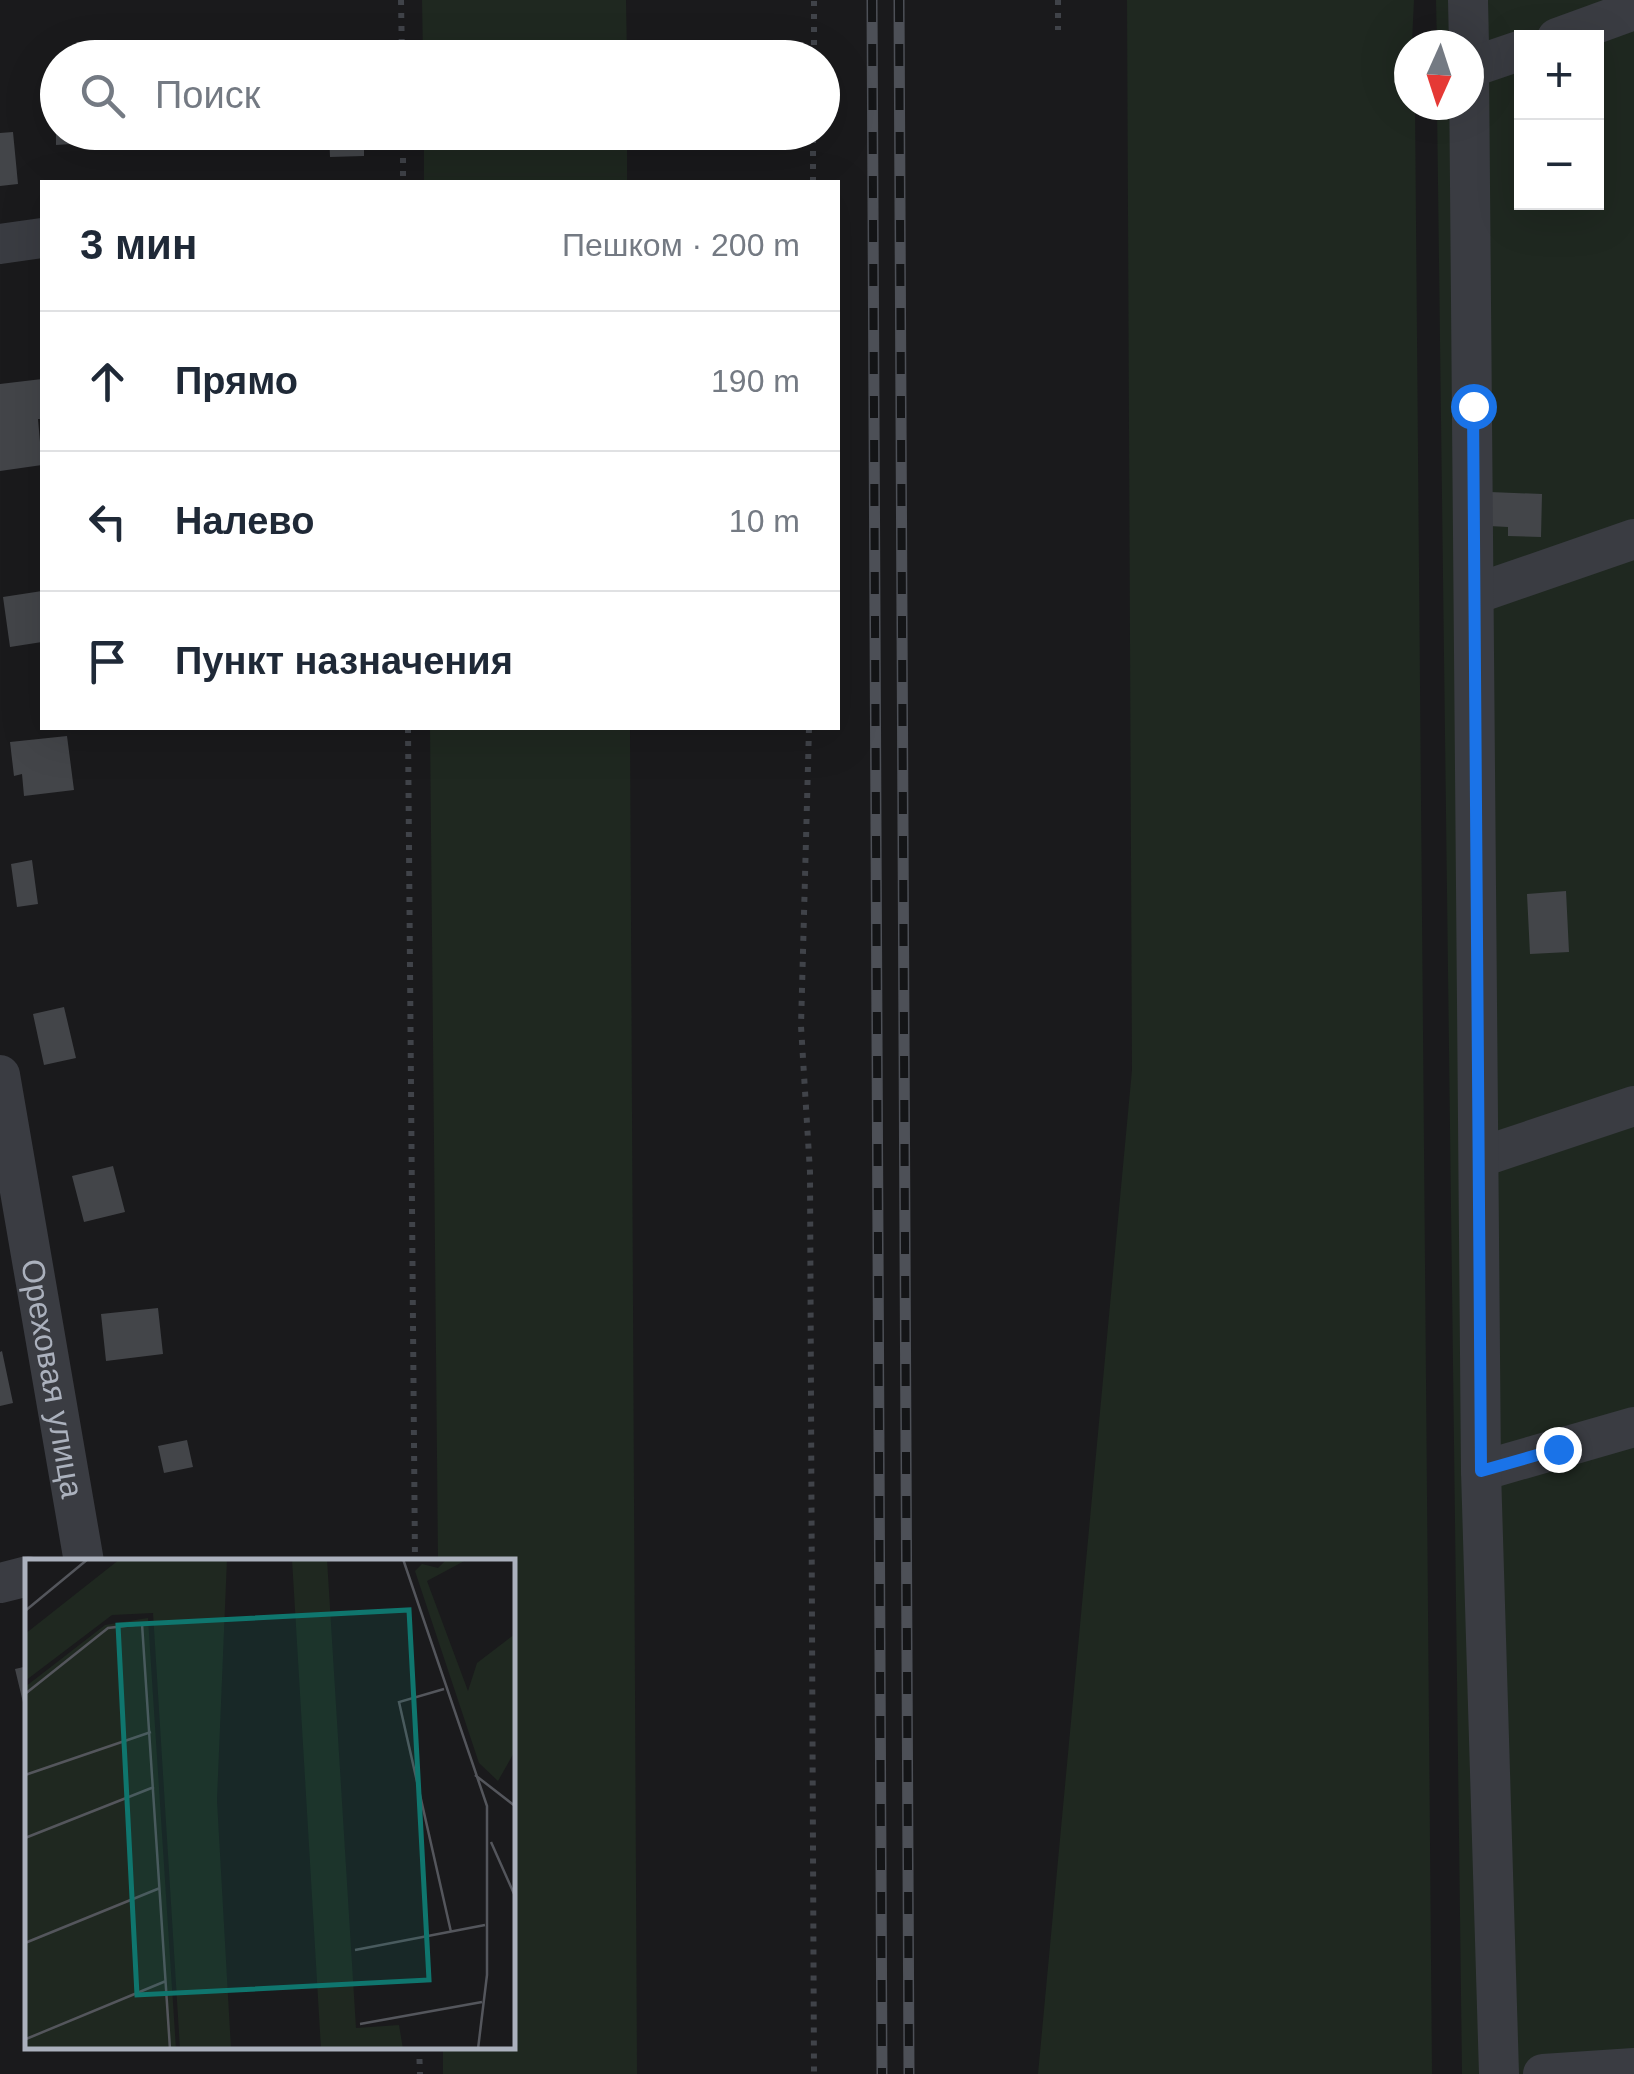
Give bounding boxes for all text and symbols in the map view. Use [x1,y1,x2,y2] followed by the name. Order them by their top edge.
[1394,30,1484,120] north arrow
[1514,30,1604,210] map controls
[1514,30,1604,120] button: +
[40,40,840,150] search box
[75,68,130,123] icon: search
[155,74,260,116] text: Поиск
[1514,120,1604,210] button: −
[80,221,197,268] text: 3 мин
[562,227,800,263] text: Пешком · 200 m
[80,354,135,409] icon: ahead
[175,360,298,402] text: Прямо
[711,363,800,399] text: 190 m
[1451,384,1497,430] route start
[80,494,135,549] icon: left
[175,500,314,542] text: Налево
[729,503,800,539] text: 10 m
[80,634,135,689] icon: arrive
[175,640,513,682] text: Пункт назначения
[14,1256,91,1501] street label: Ореховая улица
[1536,1427,1582,1473] route end
[25,1559,515,2049] inset map

